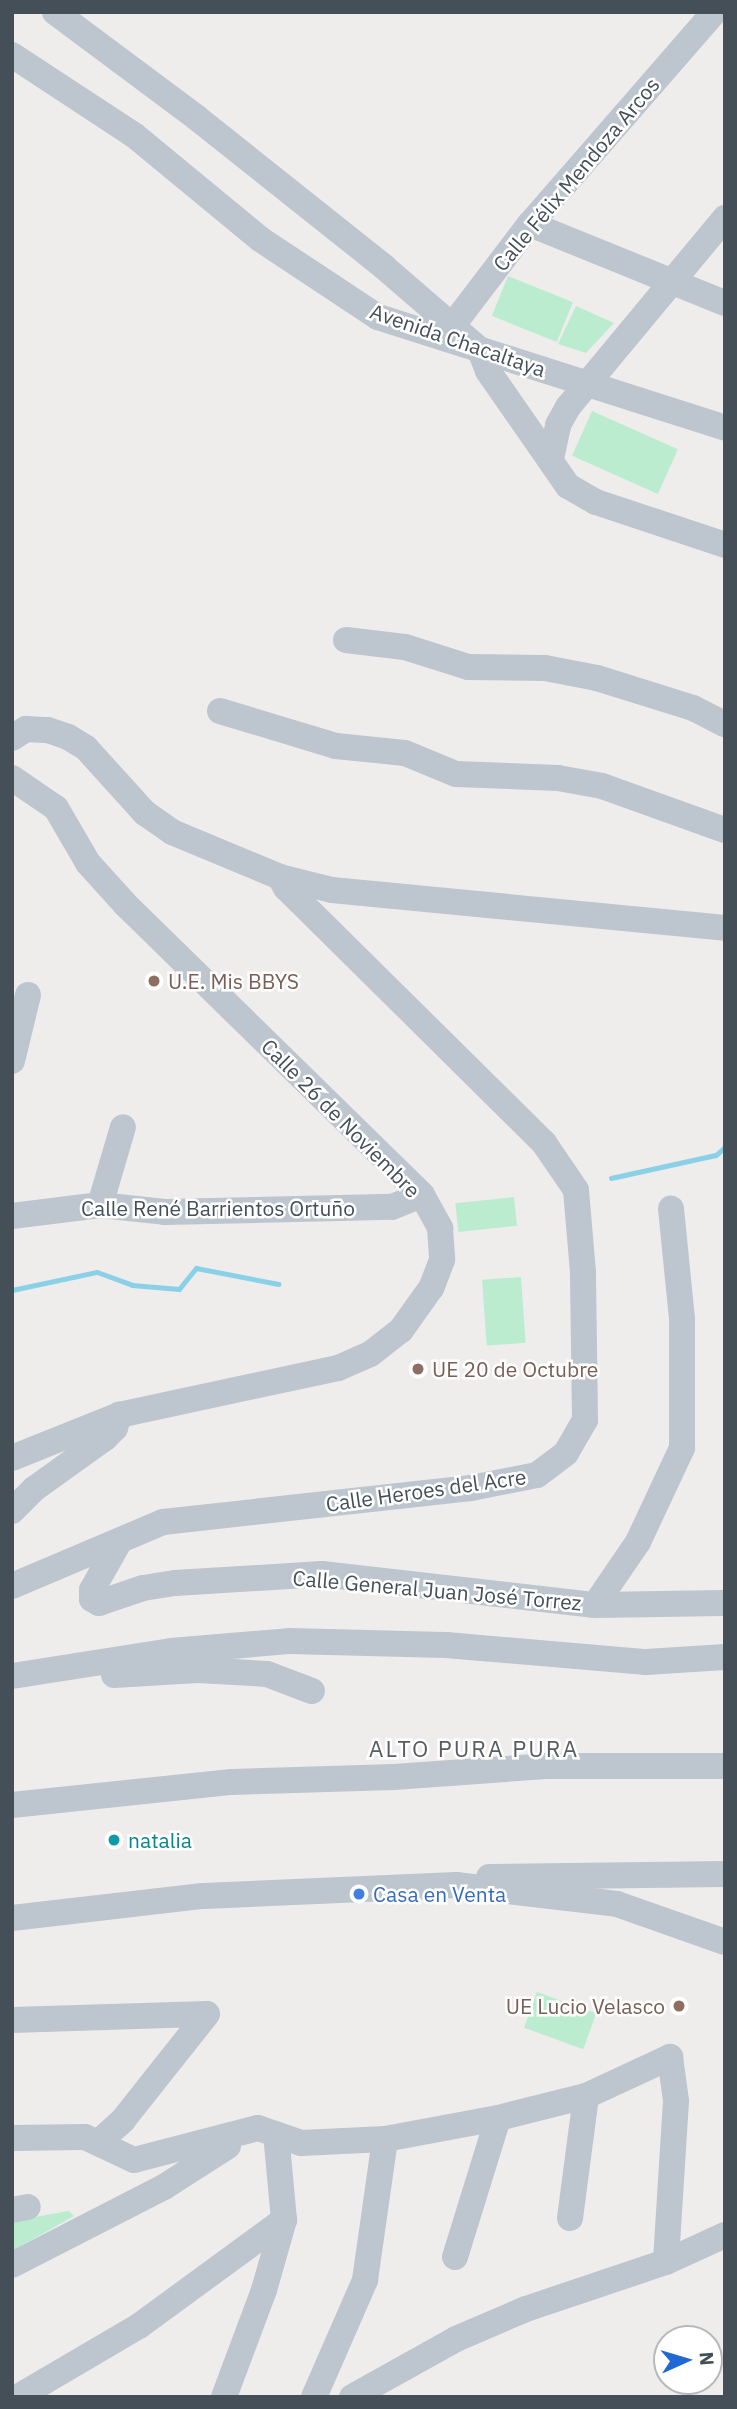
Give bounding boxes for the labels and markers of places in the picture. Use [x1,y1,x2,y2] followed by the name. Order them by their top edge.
[168,968,299,994] place label: U.E. Mis BBYS
[146,973,162,989] marker: U.E. Mis BBYS
[432,1356,598,1382] place label: UE 20 de Octubre
[410,1361,426,1377] marker: UE 20 de Octubre
[128,1827,192,1853] place label: natalia
[106,1832,122,1848] marker: natalia
[373,1881,506,1907] place label: Casa en Venta
[351,1886,367,1902] marker: Casa en Venta
[506,1993,665,2019] place label: UE Lucio Velasco
[671,1998,687,2014] marker: UE Lucio Velasco

